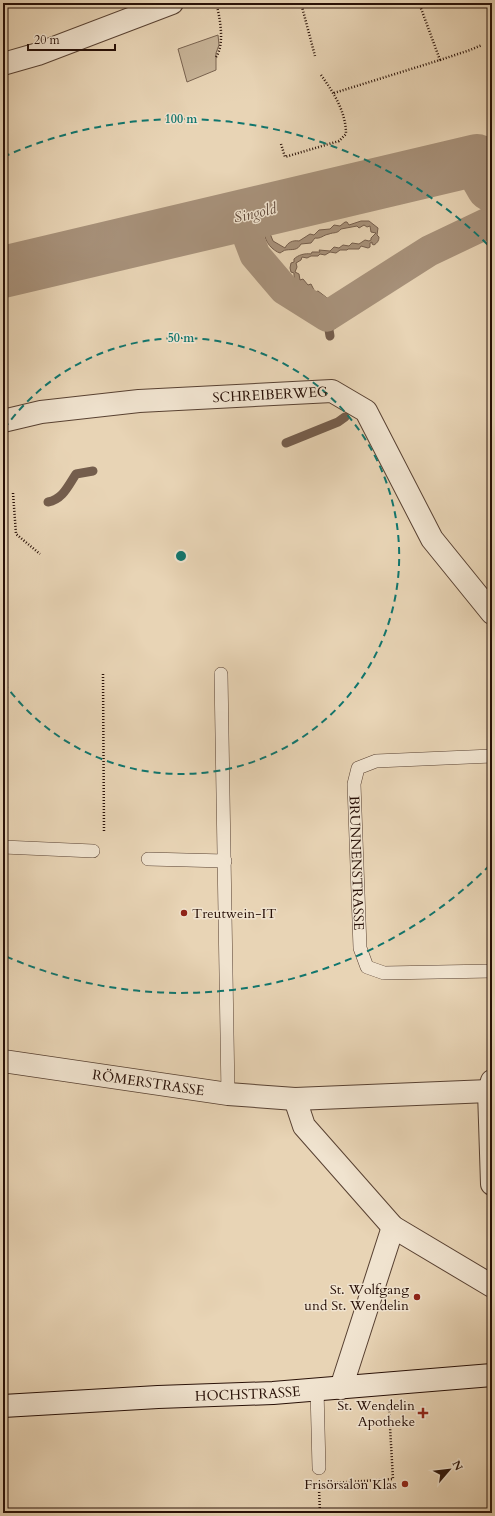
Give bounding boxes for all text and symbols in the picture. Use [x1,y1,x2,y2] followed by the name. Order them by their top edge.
[28,26,115,52] scale bar
[34,32,61,48] text: 20 m
[165,111,198,127] text: 100 m
[232,198,279,228] water label: Singold
[168,330,195,346] text: 50 m
[212,382,328,407] street label: SCHREIBERWEG
[174,549,188,563] centre of rings
[344,795,368,931] street label: BRUNNENSTRASSE
[192,904,277,923] place label: Treutwein-IT
[179,908,189,918] marker: Treutwein-IT
[91,1065,206,1100] street label: RÖMERSTRASSE
[304,1280,409,1315] place label: St. Wolfgang und St. Wendelin
[412,1292,422,1302] marker: St. Wolfgang und St. Wendelin
[194,1382,302,1406] street label: HOCHSTRASSE
[337,1396,415,1431] place label: St. Wendelin Apotheke
[418,1408,428,1418] marker: St. Wendelin Apotheke
[429,1450,469,1490] north arrow
[449,1458,466,1474] text: N
[304,1475,397,1494] place label: Frisörsalon Klas
[400,1479,410,1489] marker: Frisörsalon Klas

